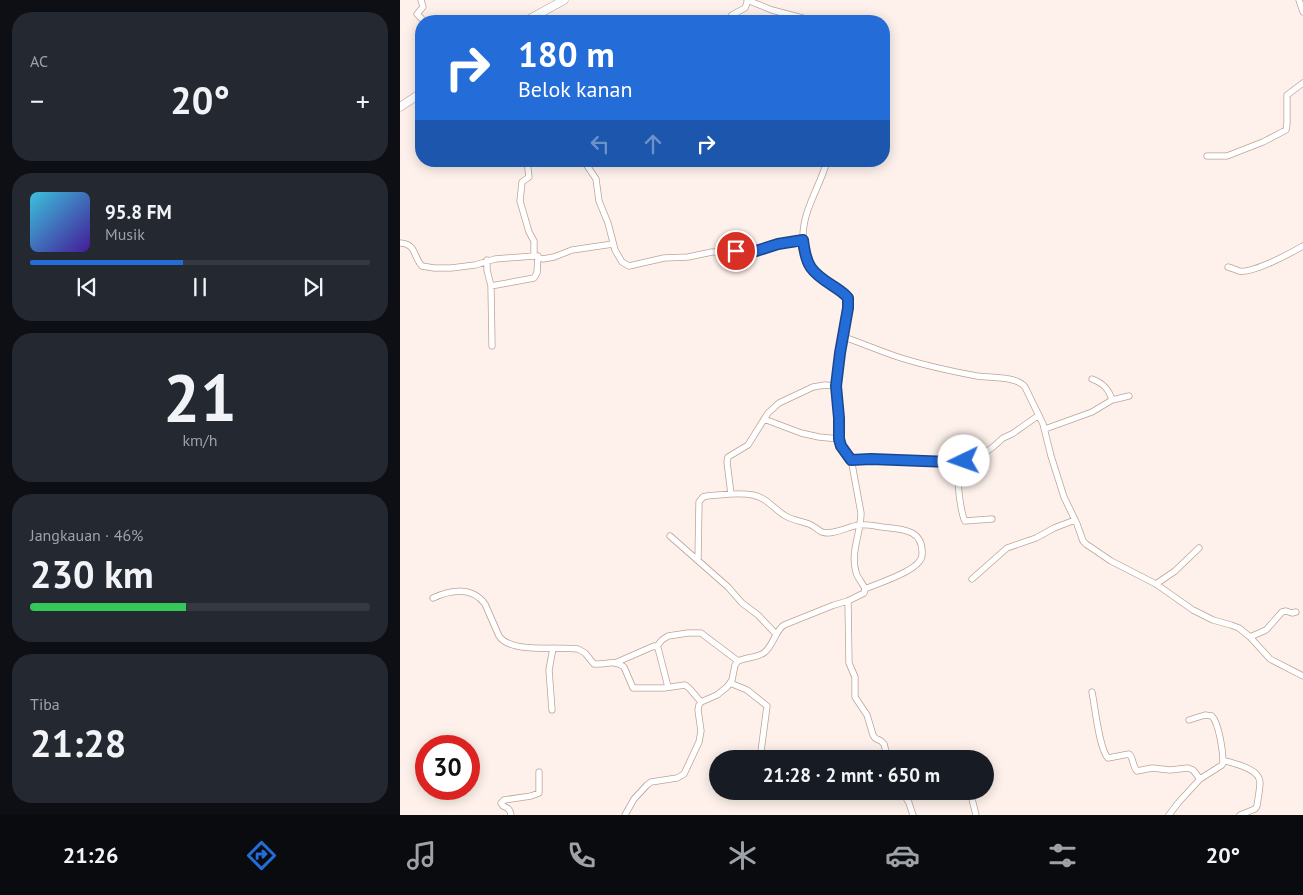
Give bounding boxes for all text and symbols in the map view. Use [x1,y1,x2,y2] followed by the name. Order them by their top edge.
[518,31,615,77] text: 180 m
[435,35,500,100] icon: right
[30,51,48,71] text: AC
[170,75,230,124] text: 20°
[518,75,632,103] text: Belok kanan
[30,82,44,119] text: −
[356,82,370,119] text: +
[586,130,614,158] icon: left
[639,130,667,158] icon: ahead
[692,130,720,158] icon: right
[105,200,172,224] text: 95.8 FM
[105,224,145,244] text: Musik
[715,230,757,272] pin
[722,237,750,265] icon: arrive
[73,273,101,301] icon: previous
[186,273,214,301] icon: pause
[299,273,327,301] icon: next
[163,355,237,439] text: 21
[182,430,218,450] text: km/h
[937,434,989,486] position arrow
[30,525,143,545] text: Jangkauan · 46%
[30,549,154,598] text: 230 km
[30,694,60,714] text: Tiba
[30,718,126,767] text: 21:28
[415,735,480,800] speed limit sign: 30
[763,763,940,787] text: 21:28 · 2 mnt · 650 m
[244,838,279,873] icon: directions
[404,838,439,873] icon: music
[564,838,599,873] icon: phone
[725,838,760,873] icon: climate
[885,838,920,873] icon: car
[1045,838,1080,873] icon: filters
[63,841,118,869] text: 21:26
[1206,841,1240,869] text: 20°

